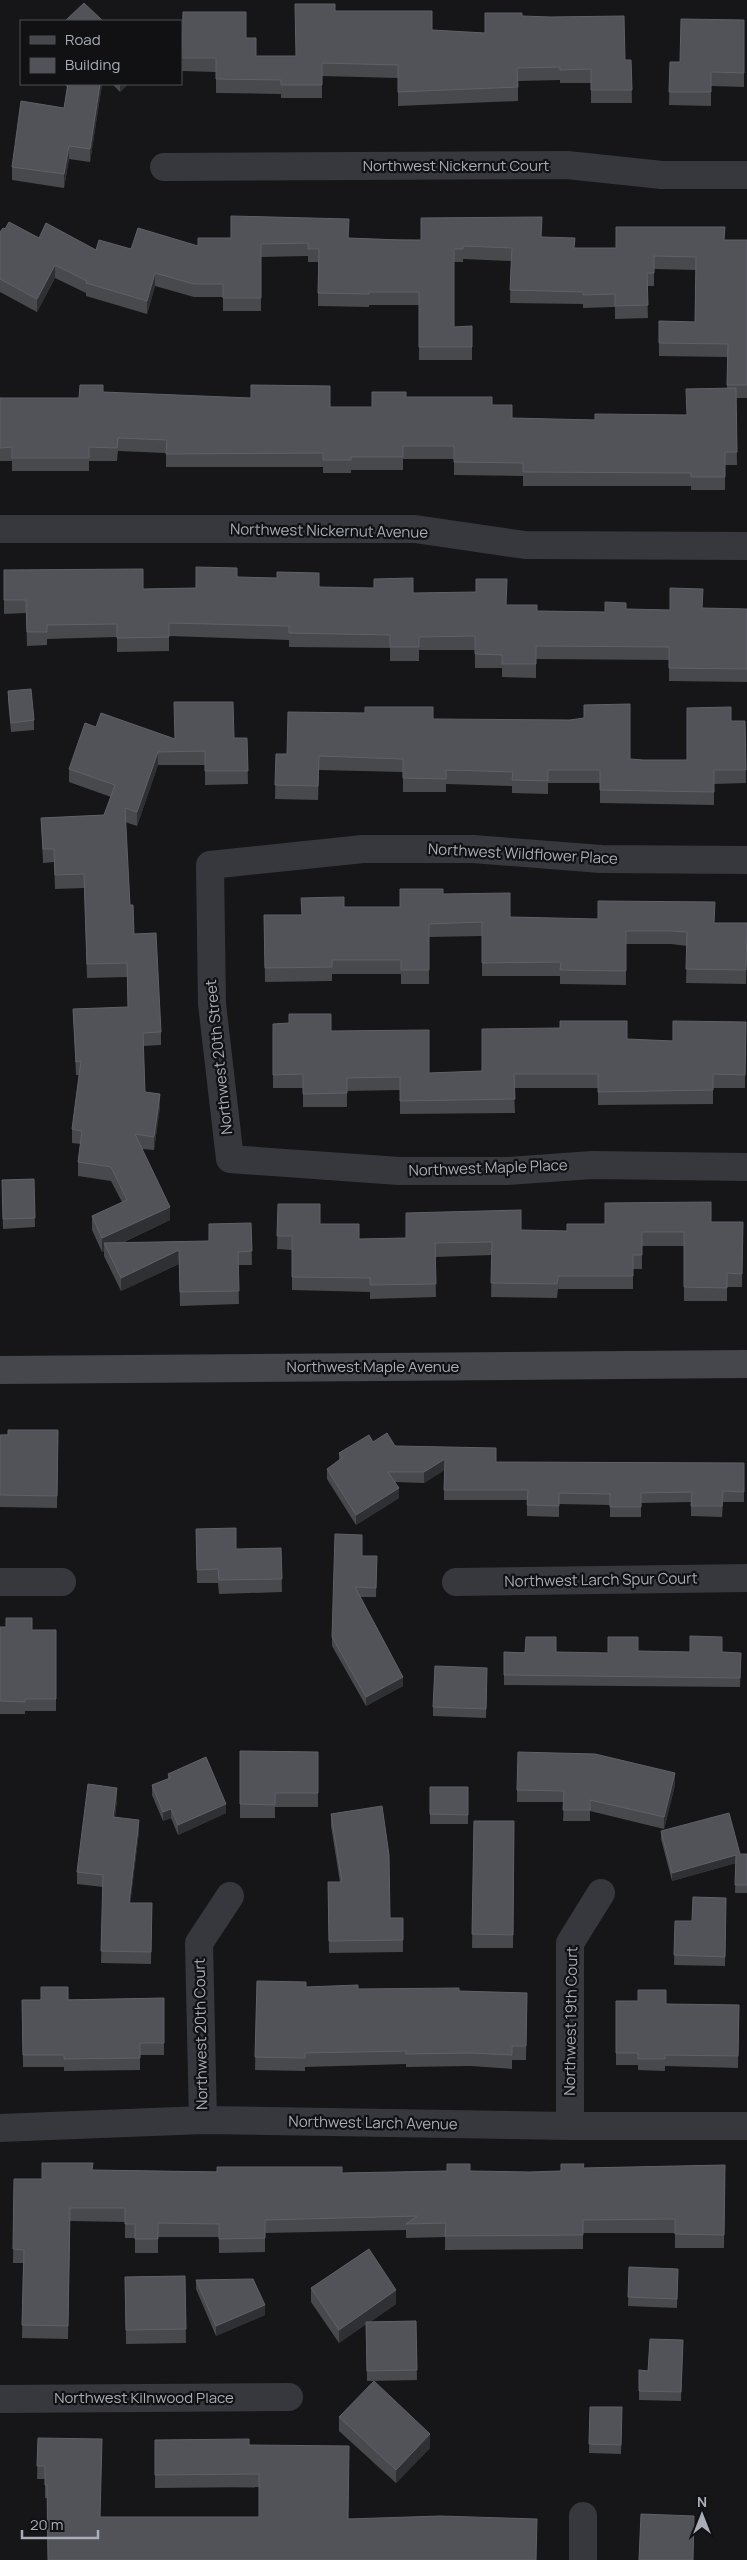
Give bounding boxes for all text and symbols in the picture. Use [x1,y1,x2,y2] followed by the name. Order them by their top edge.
[20,20,182,85] legend
[65,29,101,50] text: Road
[65,54,120,75] text: Building
[363,155,549,176] street label: Northwest Nickernut Court
[230,518,428,543] street label: Northwest Nickernut Avenue
[428,838,619,869] street label: Northwest Wildflower Place
[200,978,237,1136] street label: Northwest 20th Street
[408,1154,568,1181] street label: Northwest Maple Place
[287,1356,460,1377] street label: Northwest Maple Avenue
[504,1567,698,1592] street label: Northwest Larch Spur Court
[559,1946,582,2096] street label: Northwest 19th Court
[189,1958,212,2110] street label: Northwest 20th Court
[288,2111,458,2134] street label: Northwest Larch Avenue
[54,2387,234,2408] street label: Northwest Kilnwood Place
[677,2490,727,2540] north arrow
[697,2492,707,2511] text: N
[22,2508,99,2540] scale bar
[30,2514,63,2535] text: 20 m

